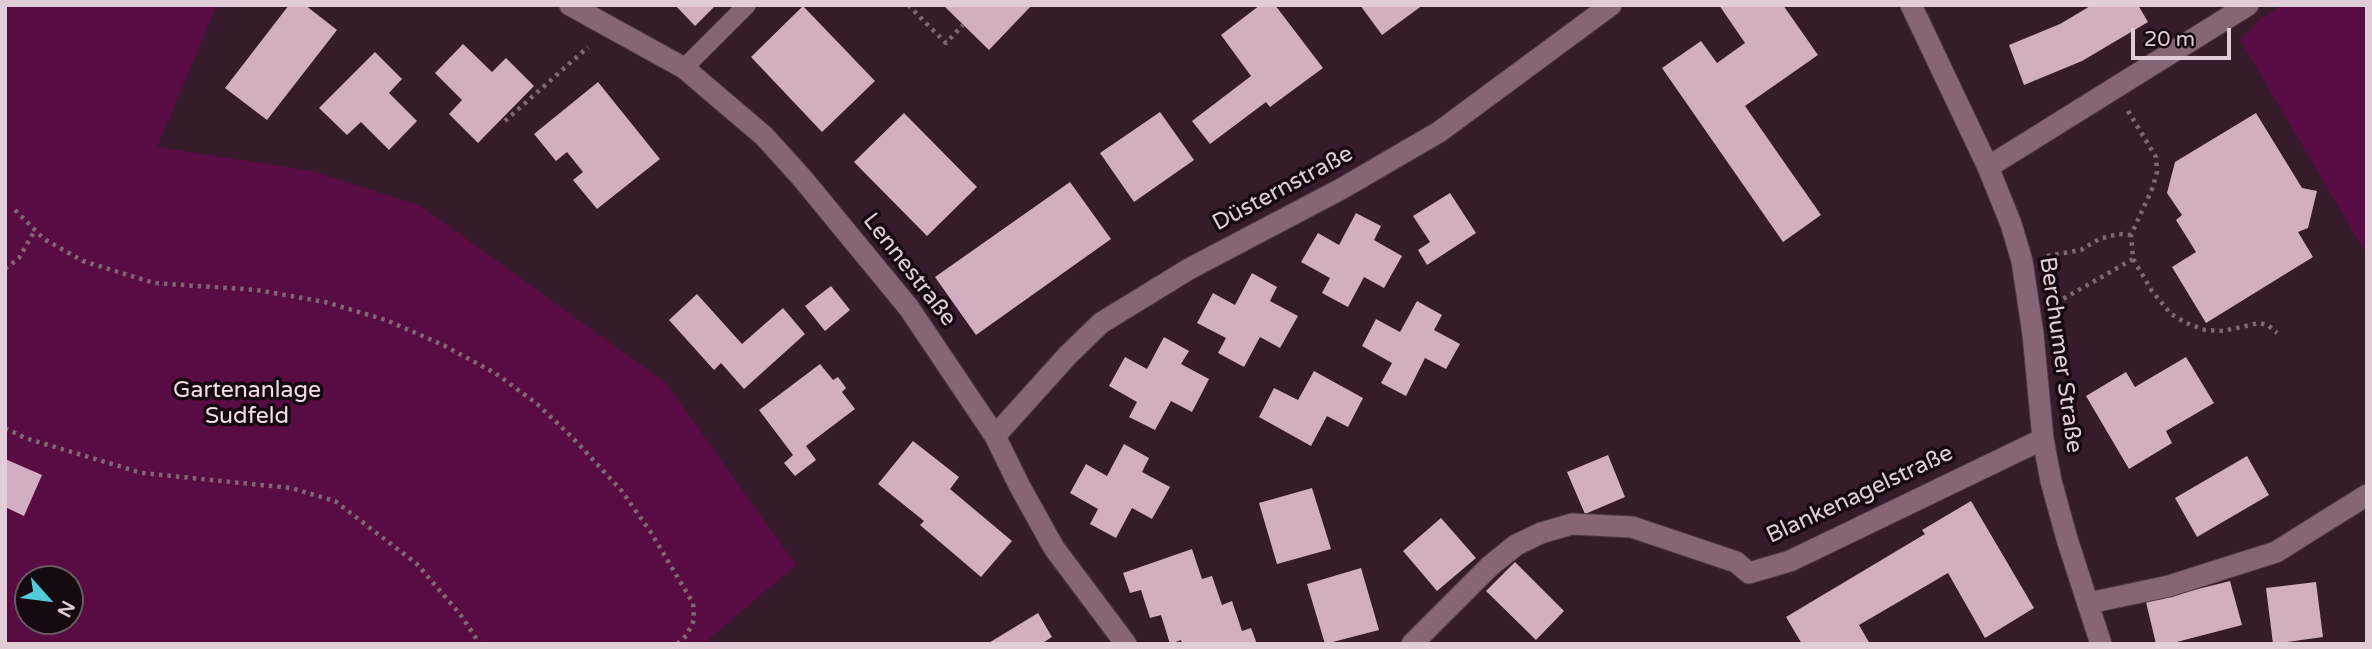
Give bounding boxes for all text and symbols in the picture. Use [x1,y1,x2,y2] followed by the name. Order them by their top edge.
[2134,14,2234,58] scale bar
[2144,27,2195,52] text: 20 m
[1208,140,1358,238] street label: Düsternstraße
[856,208,962,332] street label: Lennestraße
[2033,255,2087,455] street label: Berchumer Straße
[173,377,321,431] park label: Gartenanlage Sudfeld
[1762,440,1958,550] street label: Blankenagelstraße
[14,565,84,635] north arrow
[52,597,79,621] text: N

